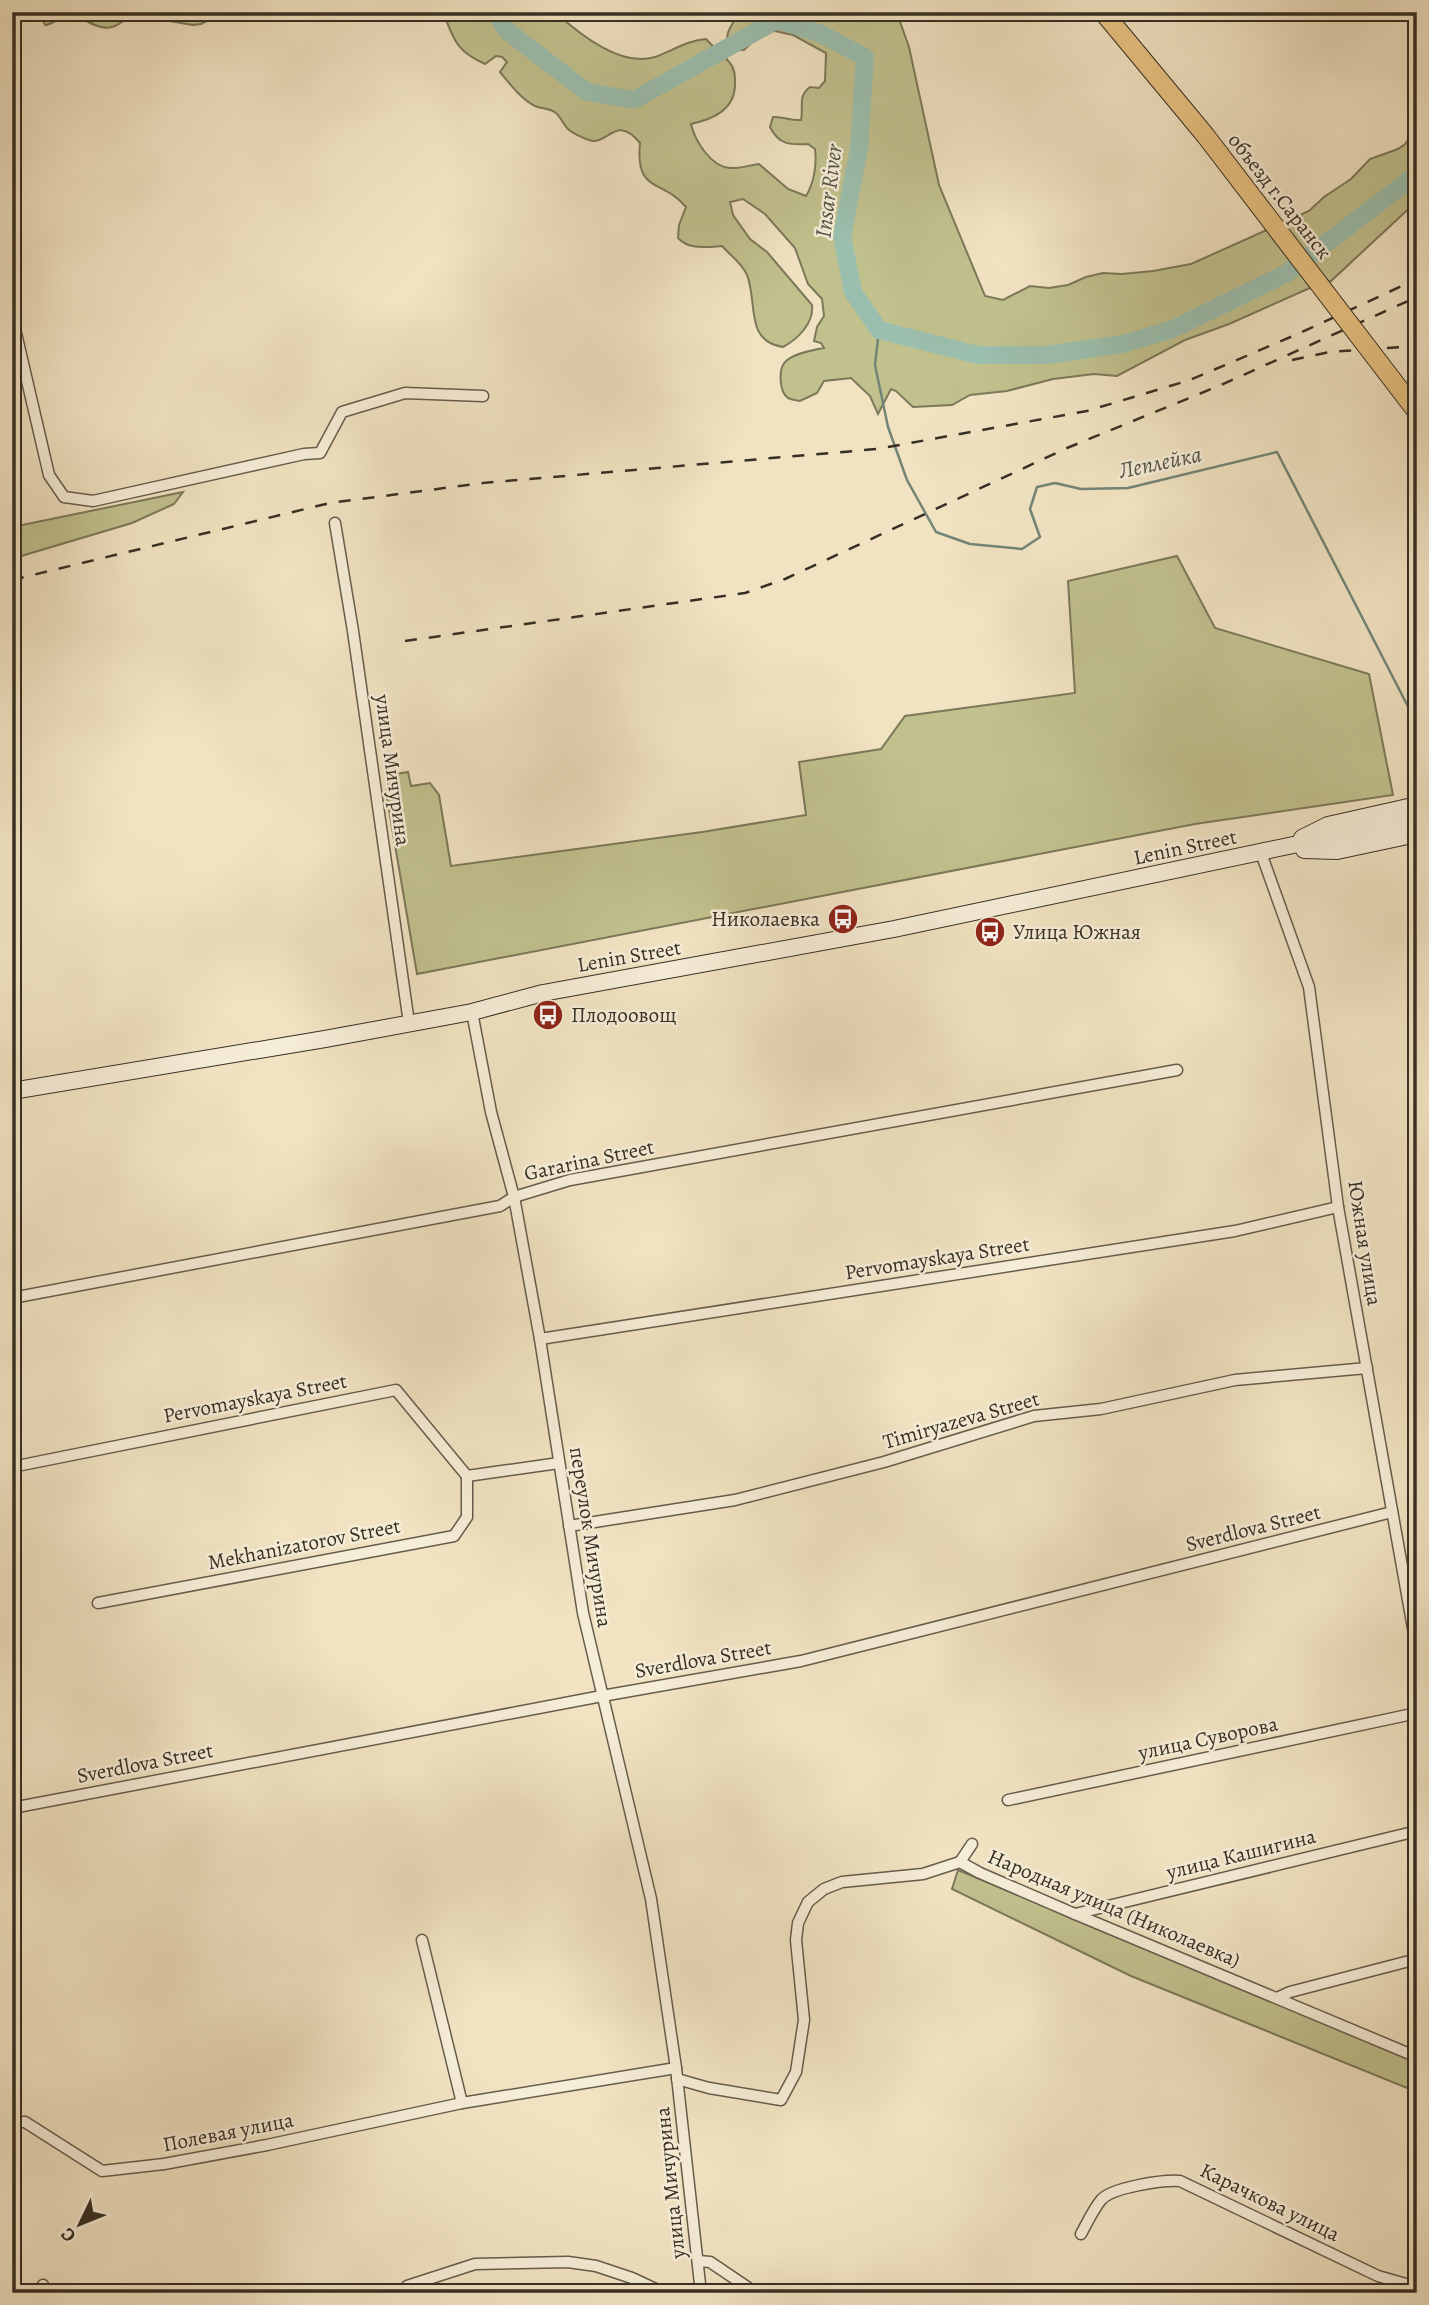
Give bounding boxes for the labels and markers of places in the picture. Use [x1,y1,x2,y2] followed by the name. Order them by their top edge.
[826,902,860,936] bus stop icon: Николаевка
[711,905,820,933] place label: Николаевка
[973,915,1007,949] bus stop icon: Улица Южная
[1013,918,1141,946] place label: Улица Южная
[531,998,565,1032] bus stop icon: Плодоовощ
[571,1001,676,1029] place label: Плодоовощ

